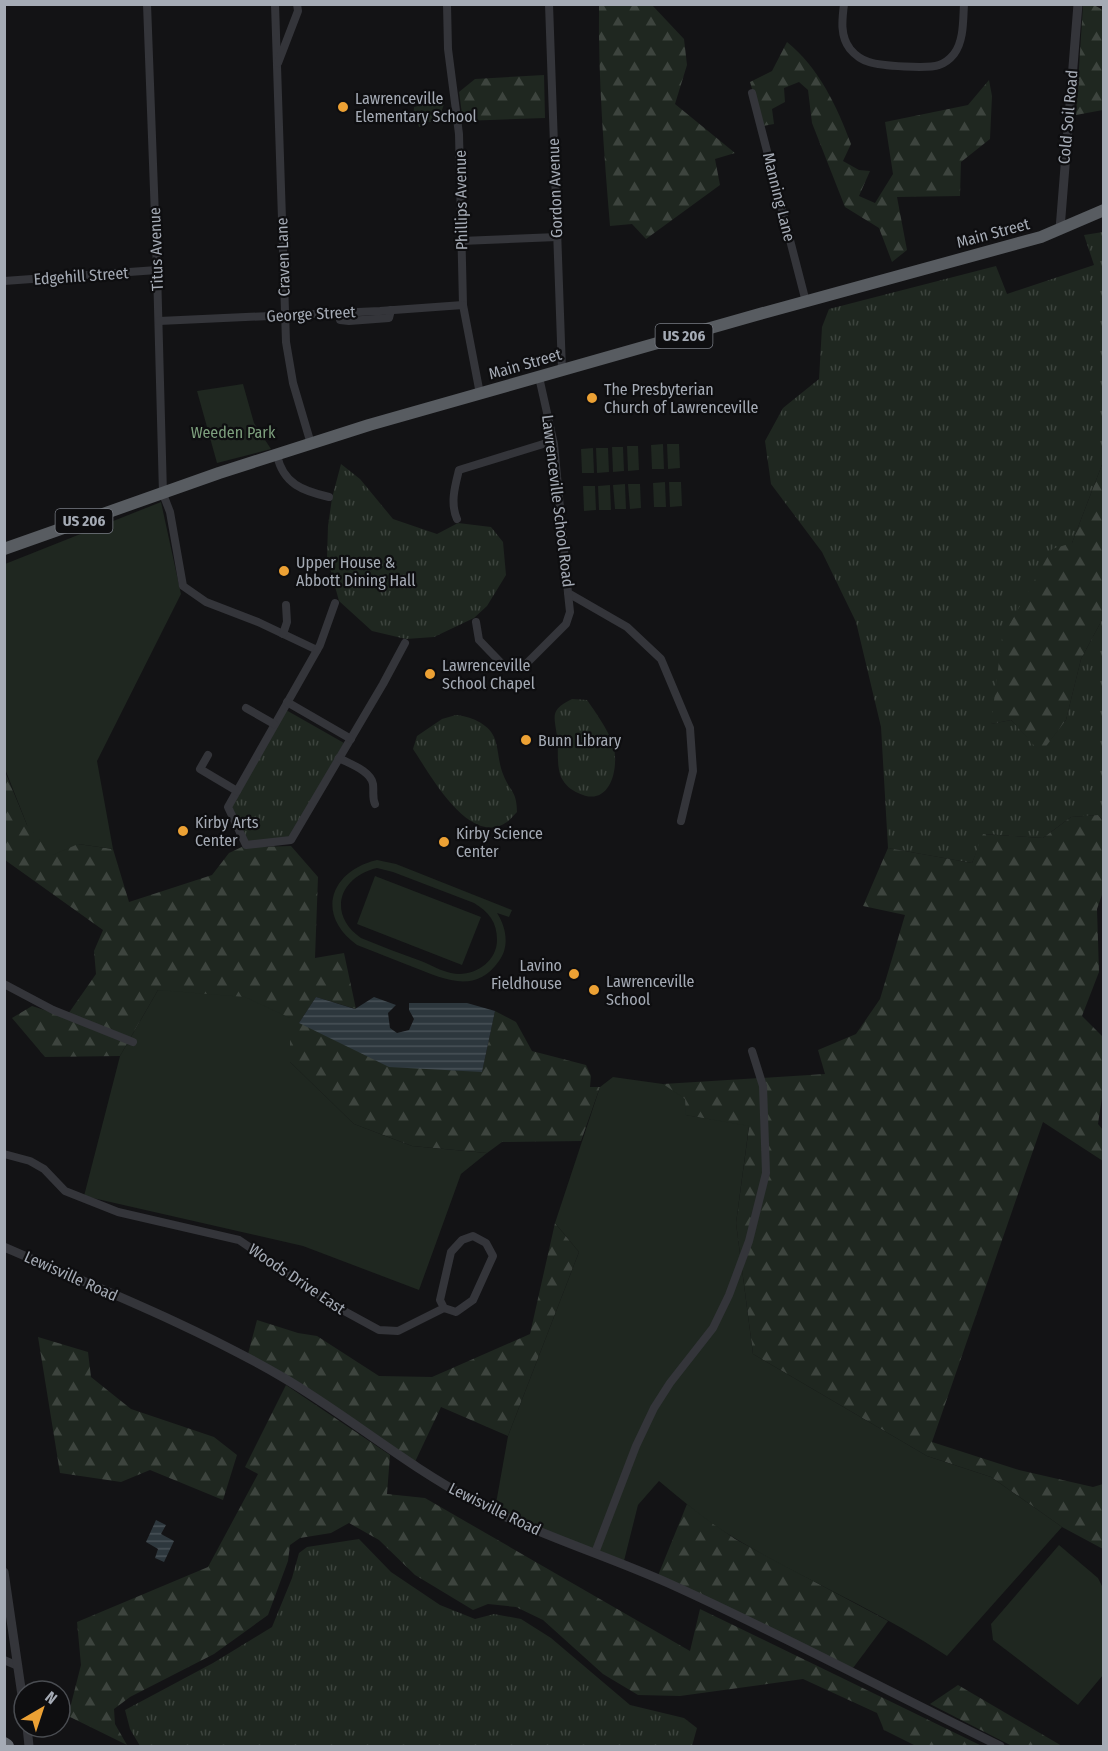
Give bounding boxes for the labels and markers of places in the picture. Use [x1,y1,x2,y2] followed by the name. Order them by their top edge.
[355,89,477,126] place label: Lawrenceville Elementary School
[336,100,350,114] marker: Lawrenceville Elementary School
[604,380,759,417] place label: The Presbyterian Church of Lawrenceville
[585,391,599,405] marker: The Presbyterian Church of Lawrenceville
[296,553,415,590] place label: Upper House & Abbott Dining Hall
[277,564,291,578] marker: Upper House & Abbott Dining Hall
[442,656,535,693] place label: Lawrenceville School Chapel
[423,667,437,681] marker: Lawrenceville School Chapel
[538,731,622,750] place label: Bunn Library
[519,733,533,747] marker: Bunn Library
[195,813,259,850] place label: Kirby Arts Center
[176,824,190,838] marker: Kirby Arts Center
[456,824,543,861] place label: Kirby Science Center
[437,835,451,849] marker: Kirby Science Center
[491,956,562,993] place label: Lavino Fieldhouse
[567,967,581,981] marker: Lavino Fieldhouse
[606,972,695,1009] place label: Lawrenceville School
[587,983,601,997] marker: Lawrenceville School

